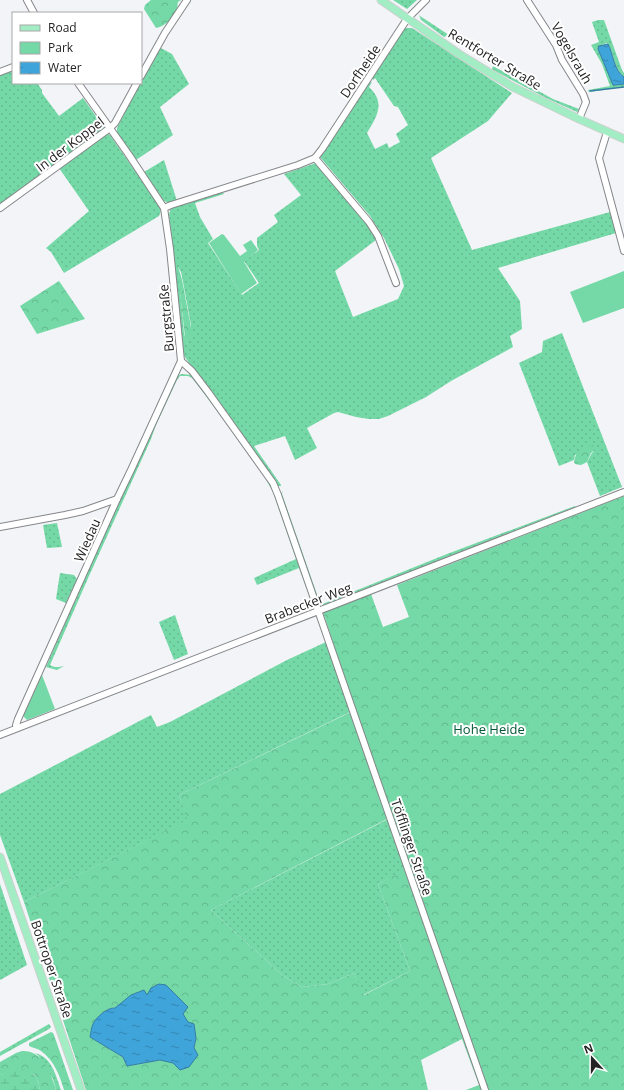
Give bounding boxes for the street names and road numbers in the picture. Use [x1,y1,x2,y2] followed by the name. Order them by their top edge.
[547,19,597,87] street label: Vogelsrauh
[445,24,545,94] street label: Rentforter Straße
[336,41,384,101] street label: Dorfheide
[32,112,108,176] street label: In der Koppel
[154,284,178,352] street label: Burgstraße
[69,515,105,565] street label: Wiedau
[262,578,354,628] street label: Brabecker Weg
[387,796,437,898] street label: Töfflinger Straße
[27,918,77,1020] street label: Bottroper Straße

